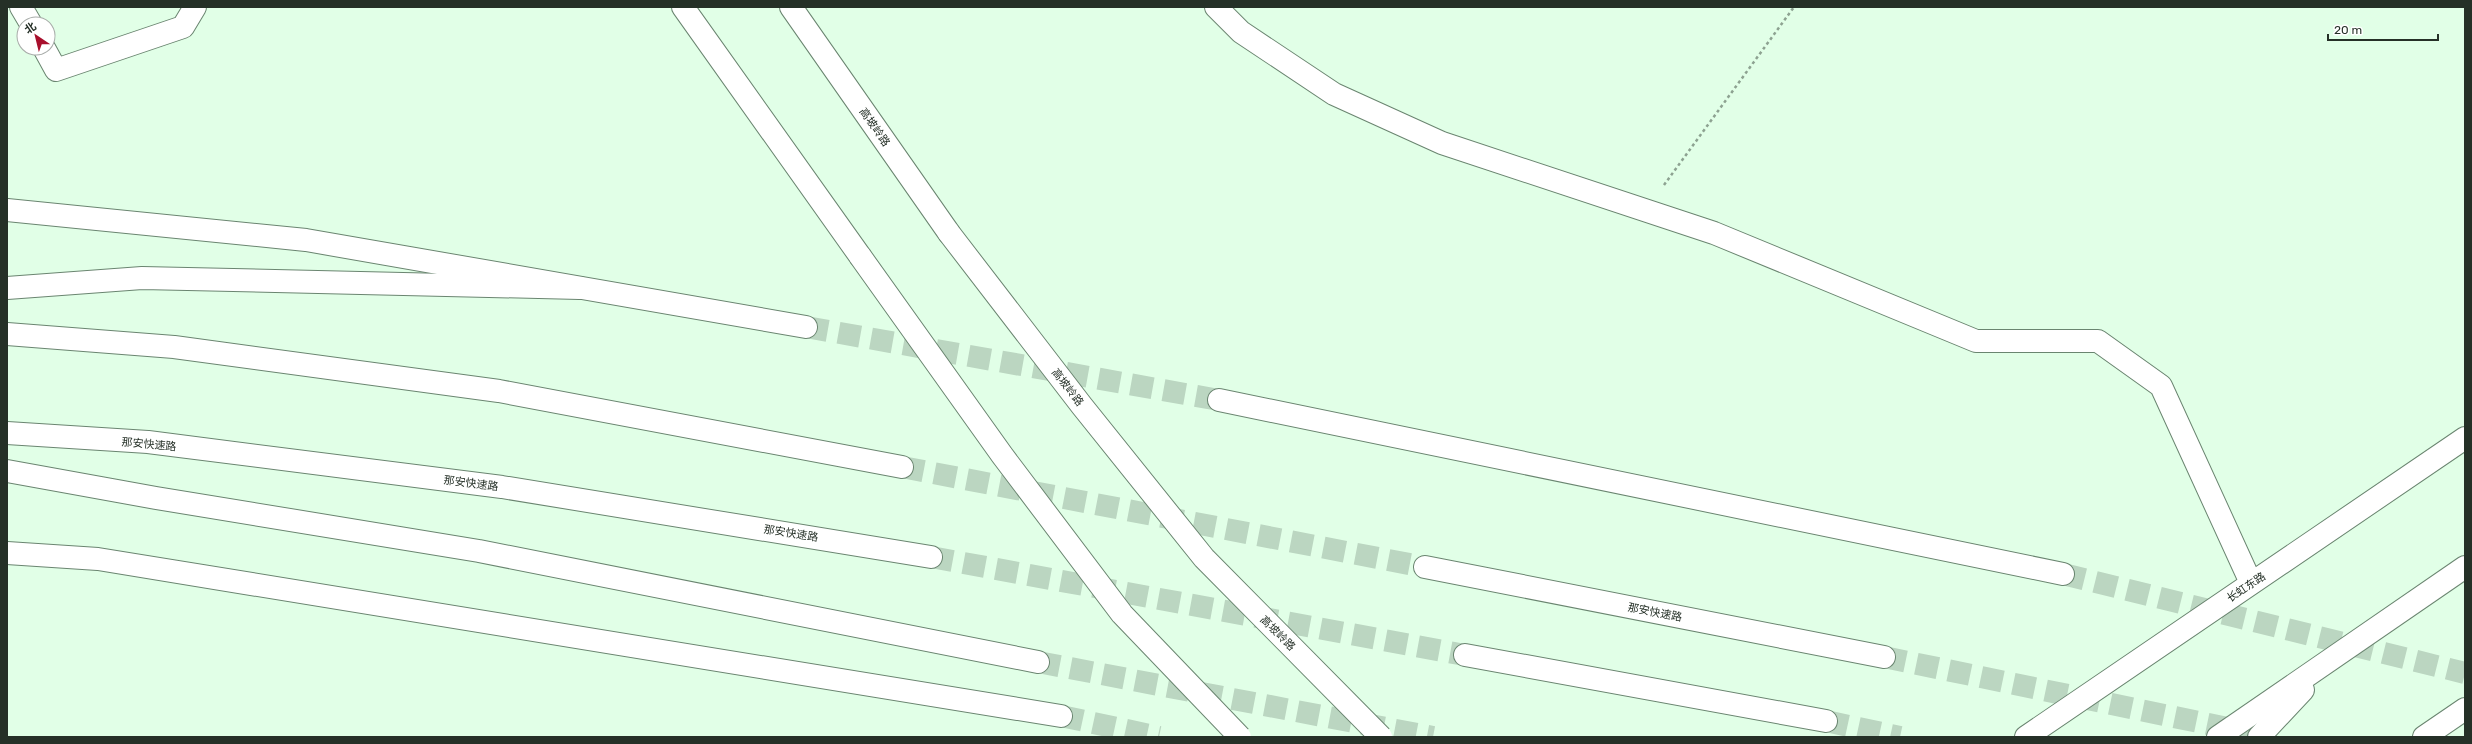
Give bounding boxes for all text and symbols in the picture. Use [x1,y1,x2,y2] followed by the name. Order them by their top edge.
[16,16,56,56] north arrow
[2328,16,2438,42] scale bar
[22,20,39,37] text: 北
[2334,23,2362,37] text: 20 m
[857,106,893,149] street label: 高坡岭路
[1049,366,1086,409] street label: 高坡岭路
[121,436,177,453] street label: 那安快速路
[443,474,499,493] street label: 那安快速路
[763,523,819,544] street label: 那安快速路
[2224,570,2268,605] street label: 长虹东路
[1627,601,1683,624] street label: 那安快速路
[1257,613,1298,654] street label: 高坡岭路

